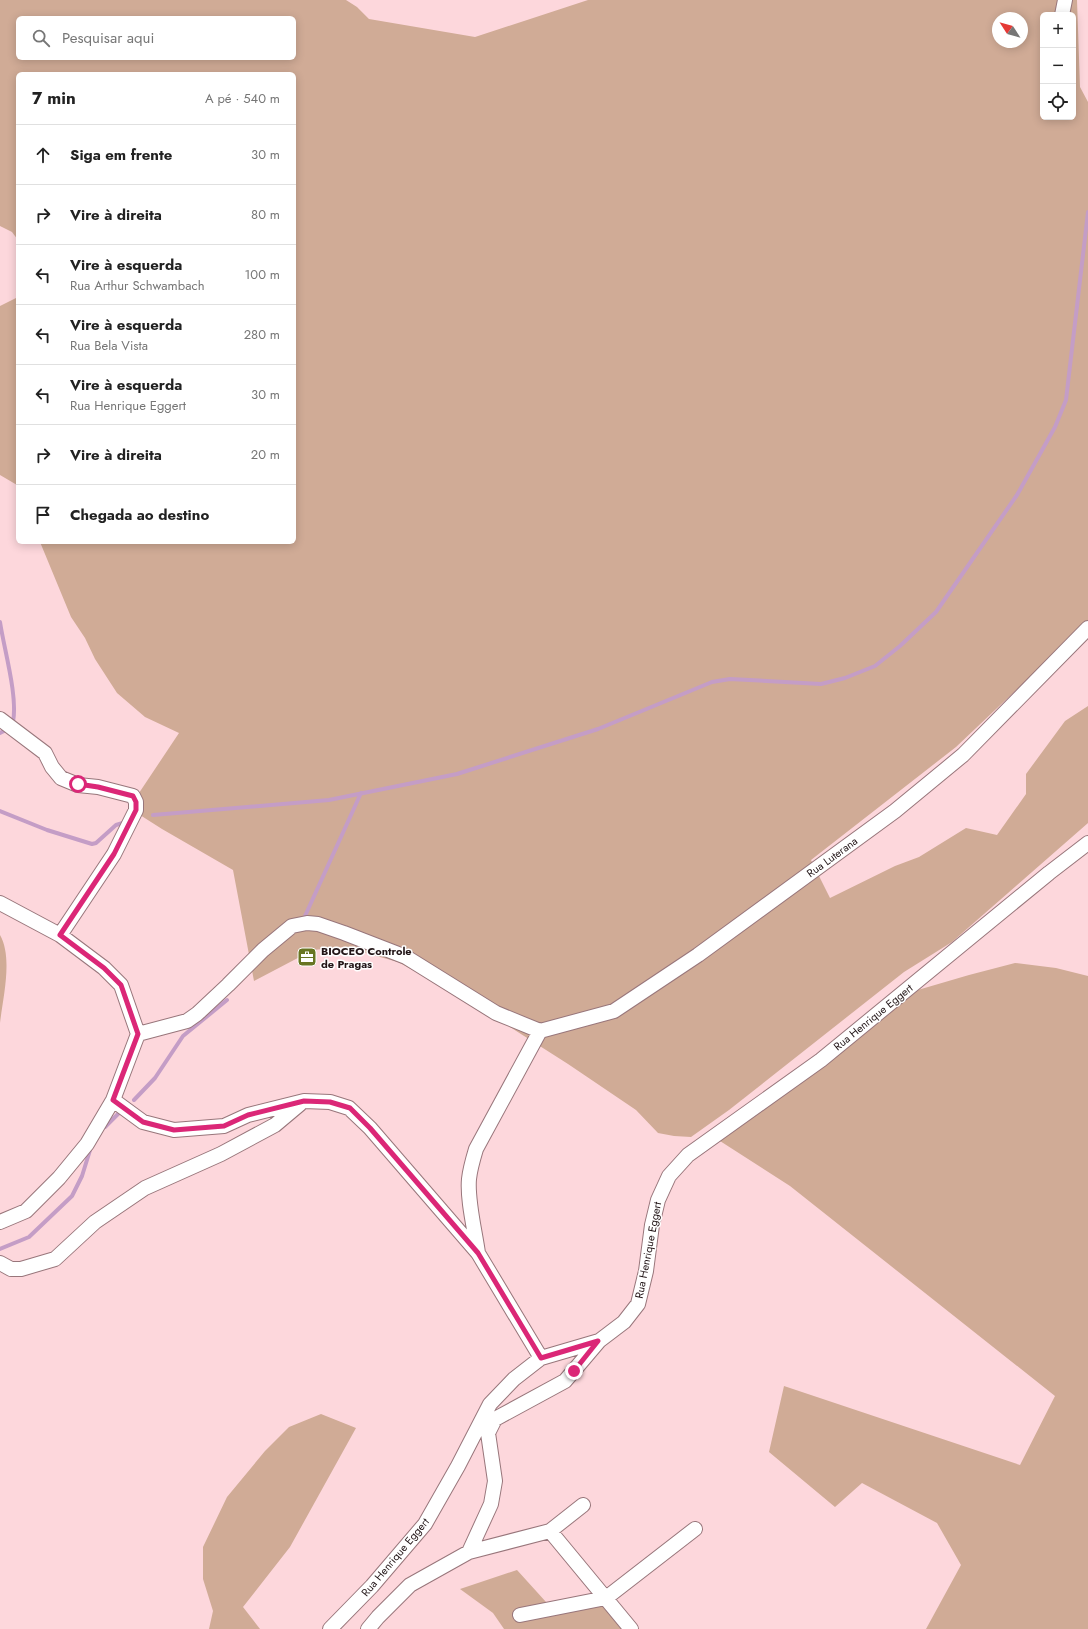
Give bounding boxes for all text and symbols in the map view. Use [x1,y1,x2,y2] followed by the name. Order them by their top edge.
[992,12,1028,48] north arrow
[1040,12,1076,120] map controls
[1040,12,1076,48] button: +
[16,16,296,60] search box
[30,27,52,49] icon: search
[62,27,154,49] text: Pesquisar aqui
[1040,48,1076,84] button: −
[1040,84,1076,120] button: locate
[32,86,76,110] text: 7 min
[205,89,280,108] text: A pé · 540 m
[32,144,54,166] icon: ahead
[70,144,172,166] text: Siga em frente
[251,145,280,164] text: 30 m
[32,204,54,226] icon: right
[70,204,162,226] text: Vire à direita
[251,205,280,224] text: 80 m
[70,254,182,276] text: Vire à esquerda
[32,264,54,286] icon: left
[245,265,280,284] text: 100 m
[70,276,204,295] text: Rua Arthur Schwambach
[70,314,182,336] text: Vire à esquerda
[32,324,54,346] icon: left
[244,325,280,344] text: 280 m
[70,336,148,355] text: Rua Bela Vista
[70,374,182,396] text: Vire à esquerda
[32,384,54,406] icon: left
[251,385,280,404] text: 30 m
[70,396,186,415] text: Rua Henrique Eggert
[32,444,54,466] icon: right
[70,444,162,466] text: Vire à direita
[251,445,280,464] text: 20 m
[32,504,54,526] icon: arrive
[70,504,209,526] text: Chegada ao destino
[69,775,87,793] route start
[803,833,861,881] street label: Rua Luterana
[321,943,412,972] place label: BIOCEO Controle de Pragas
[296,946,318,968] office icon: BIOCEO Controle de Pragas
[830,980,916,1054] street label: Rua Henrique Eggert
[631,1200,665,1300] street label: Rua Henrique Eggert
[565,1362,583,1380] route end
[357,1514,433,1600] street label: Rua Henrique Eggert

